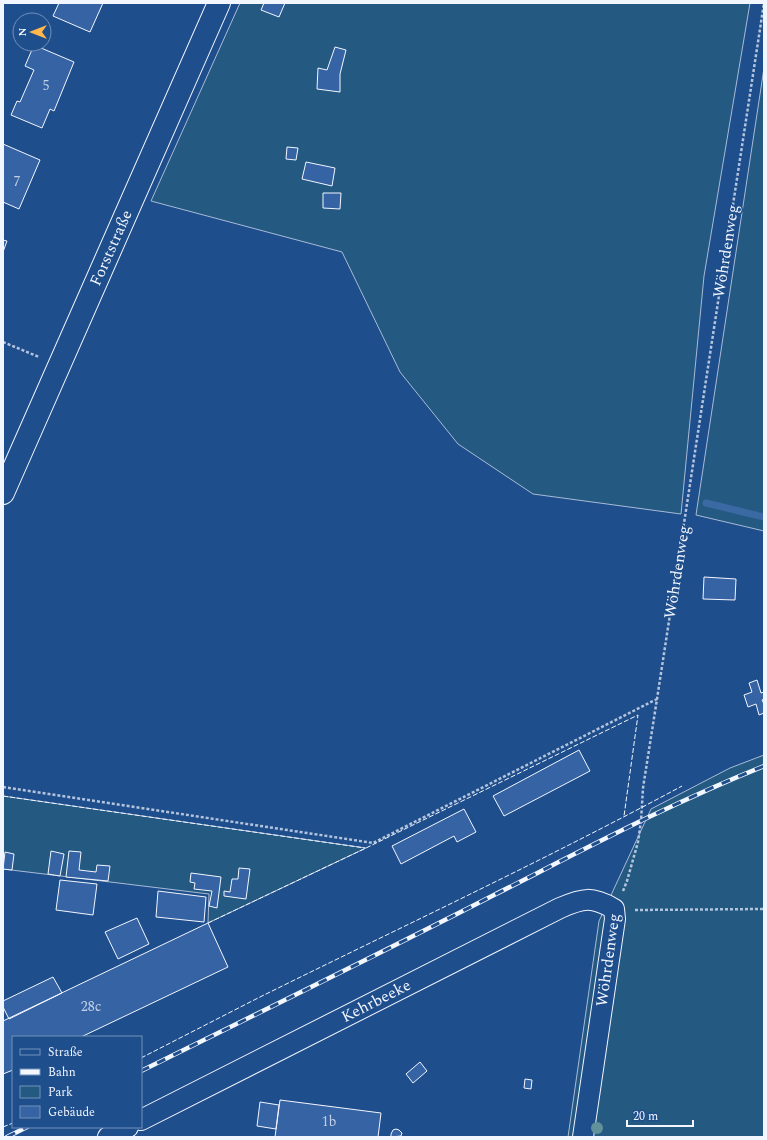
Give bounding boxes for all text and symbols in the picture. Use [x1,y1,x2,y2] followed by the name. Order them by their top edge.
[12,12,52,52] north arrow
[14,27,31,36] text: N
[43,75,50,96] house number: 5
[14,171,21,192] house number: 7
[707,203,745,299] street label: Wöhrdenweg
[84,206,138,290] street label: Forststraße
[658,524,696,620] street label: Wöhrdenweg
[590,912,626,1008] street label: Wöhrdenweg
[337,973,415,1029] street label: Kehrbeeke
[81,996,102,1017] house number: 28c
[12,1036,142,1128] legend
[48,1043,83,1062] text: Straße
[48,1063,76,1082] text: Bahn
[48,1083,73,1102] text: Park
[627,1102,693,1128] scale bar
[48,1103,95,1122] text: Gebäude
[633,1107,658,1126] text: 20 m
[322,1111,337,1132] house number: 1b

